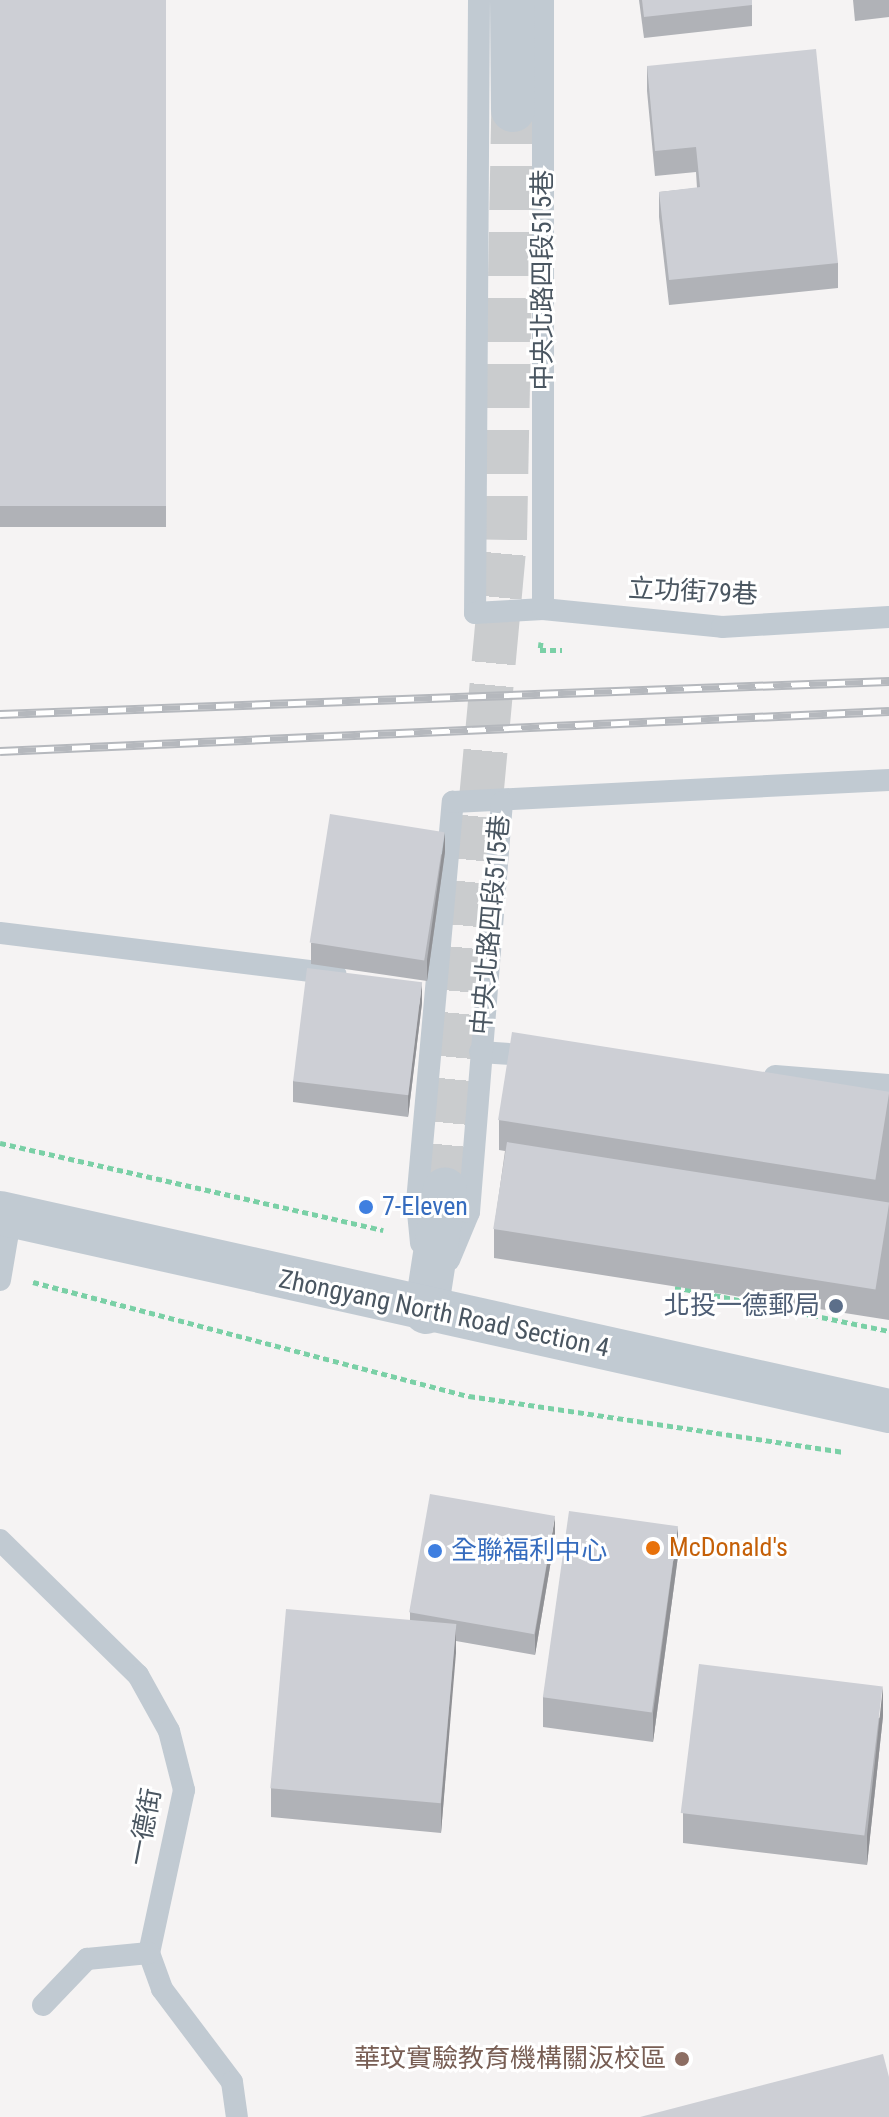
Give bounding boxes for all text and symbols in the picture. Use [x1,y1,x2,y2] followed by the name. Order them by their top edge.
[527,170,559,390] street label: 中央北路四段515巷
[627,573,759,611] street label: 立功街79巷
[466,814,516,1036] street label: 中央北路四段515巷
[382,1191,468,1223] place label: 7-Eleven
[357,1198,375,1216] marker: 7-Eleven
[276,1264,612,1364] street label: Zhongyang North Road Section 4
[664,1290,820,1322] place label: 北投一德郵局
[827,1297,845,1315] marker: 北投一德郵局
[669,1532,788,1564] place label: McDonald's
[451,1535,607,1567] place label: 全聯福利中心
[644,1539,662,1557] marker: McDonald's
[426,1542,444,1560] marker: 全聯福利中心
[122,1786,168,1868] street label: 一德街
[354,2043,666,2075] place label: 華玟實驗教育機構關汳校區
[673,2050,691,2068] marker: 華玟實驗教育機構關汳校區

